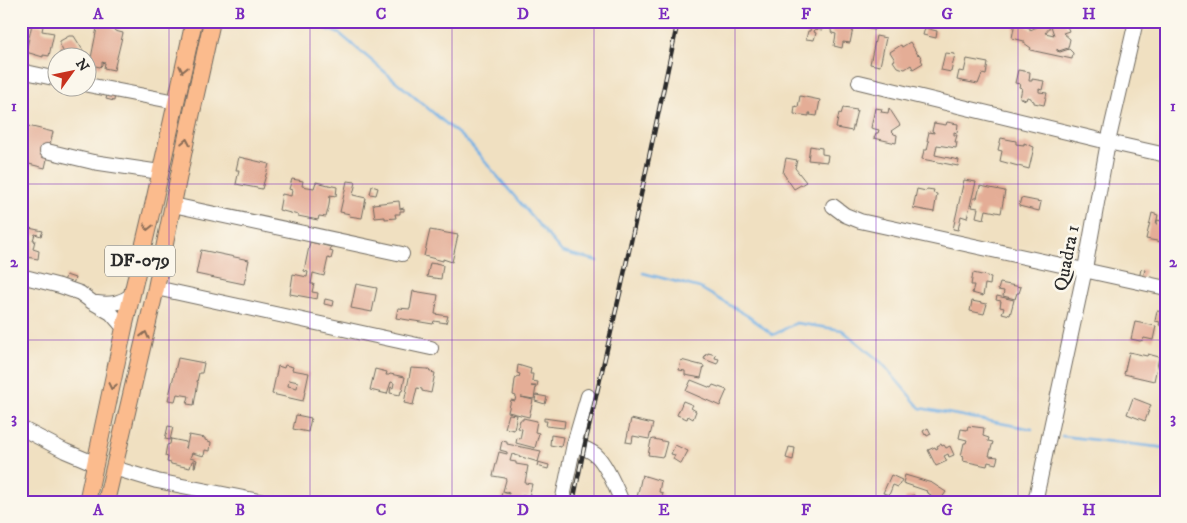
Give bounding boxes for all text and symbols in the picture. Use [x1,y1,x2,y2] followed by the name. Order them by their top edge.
[92,4,104,24] text: A
[235,4,245,24] text: B
[376,4,386,24] text: C
[517,4,529,24] text: D
[658,4,670,24] text: E
[801,4,811,24] text: F
[941,4,953,24] text: G
[1082,4,1096,24] text: H
[48,48,98,98] north arrow
[71,56,93,76] text: N
[179,64,189,73] one-way arrow
[11,96,17,116] text: 1
[1170,96,1176,116] text: 1
[180,137,190,146] one-way arrow
[143,223,154,232] one-way arrow
[1049,223,1085,293] street label: Quadra 1
[105,246,175,276] road number: DF-079
[10,252,19,272] text: 2
[1169,252,1178,272] text: 2
[139,330,150,339] one-way arrow
[107,381,118,390] one-way arrow
[11,408,17,428] text: 3
[1170,408,1176,428] text: 3
[92,500,104,520] text: A
[235,500,245,520] text: B
[376,500,386,520] text: C
[517,500,529,520] text: D
[658,500,670,520] text: E
[801,500,811,520] text: F
[941,500,953,520] text: G
[1082,500,1096,520] text: H

